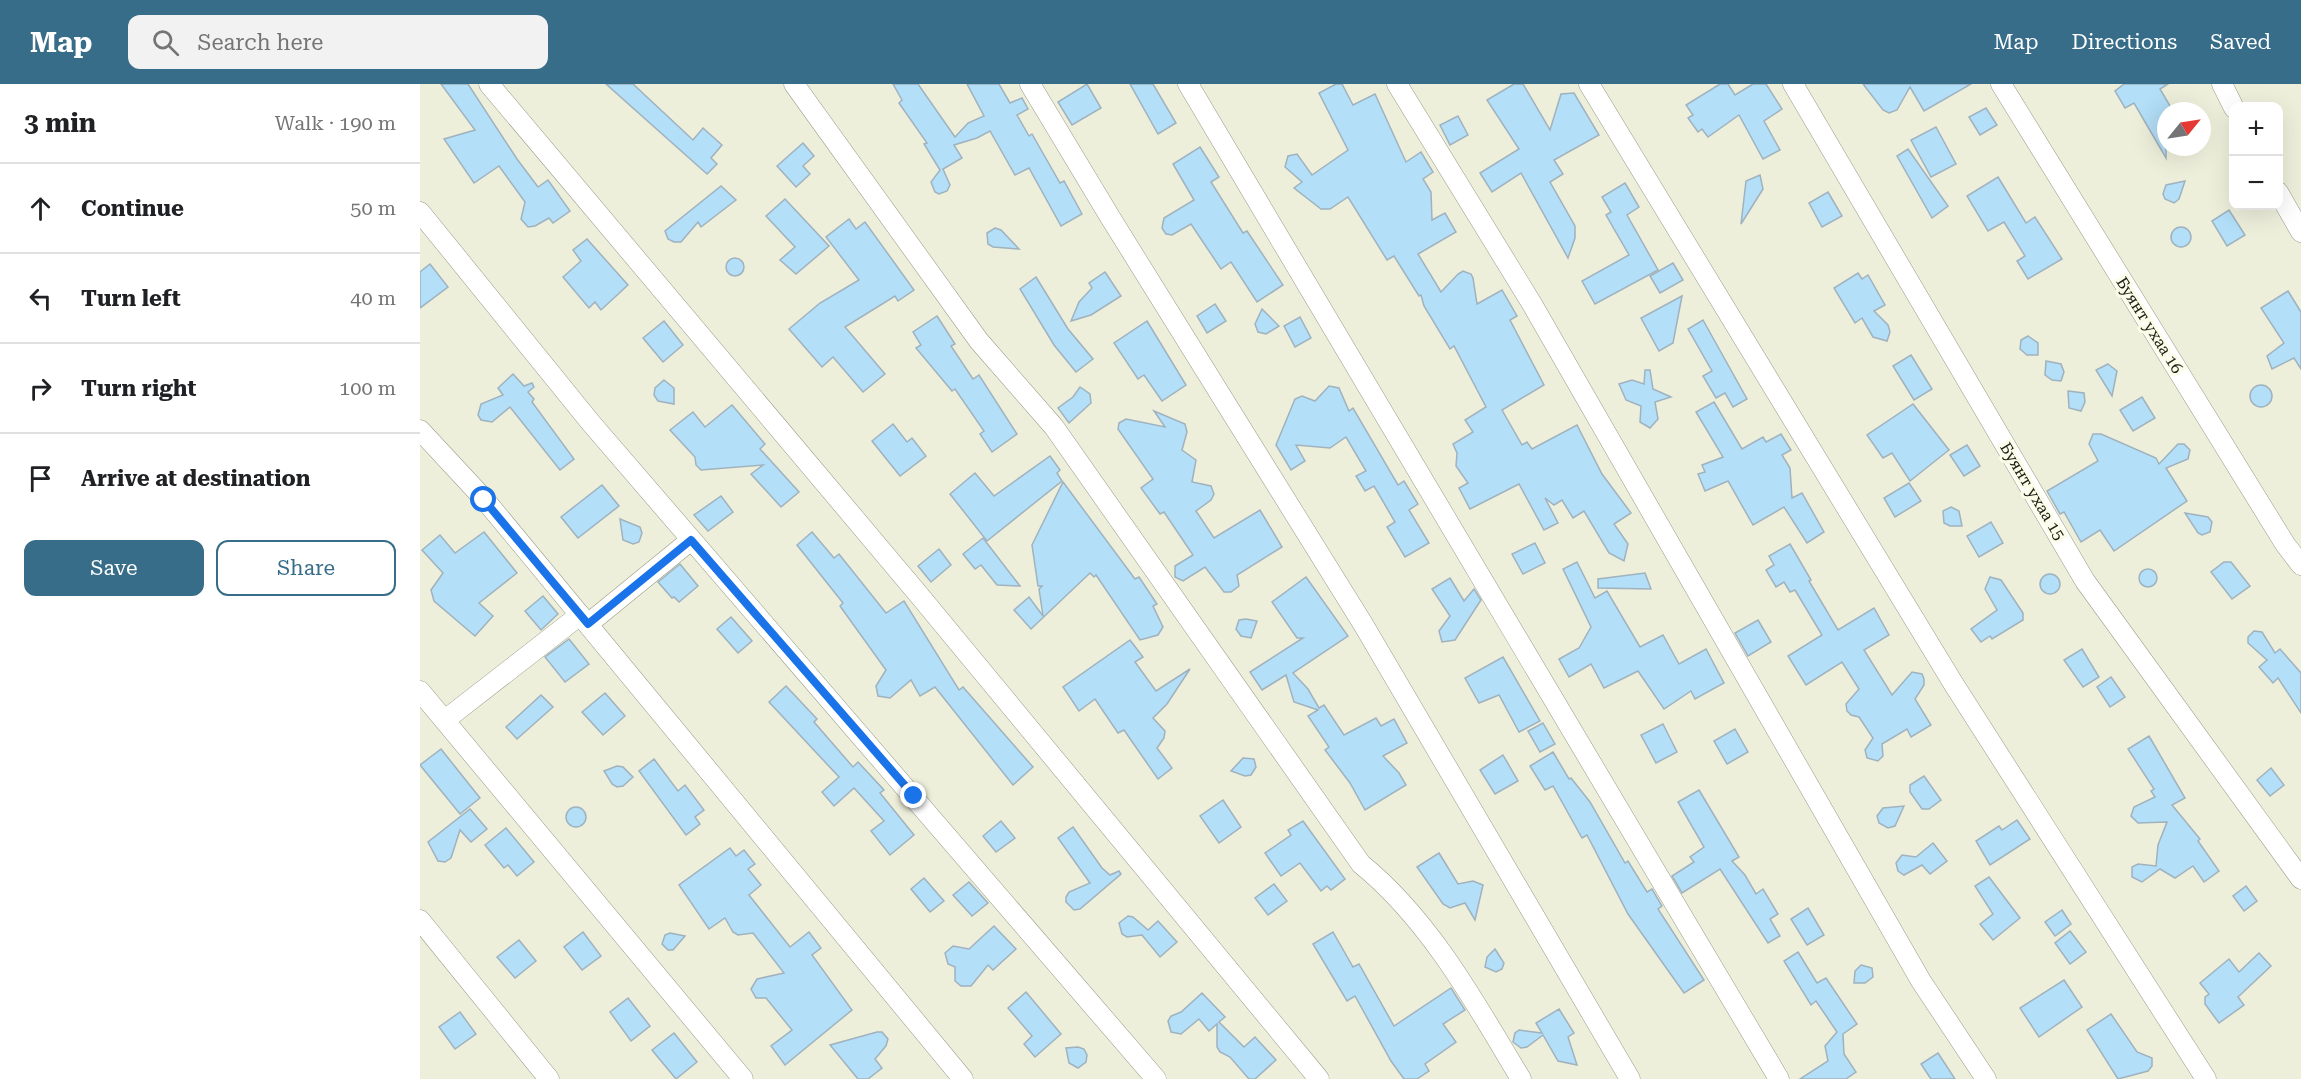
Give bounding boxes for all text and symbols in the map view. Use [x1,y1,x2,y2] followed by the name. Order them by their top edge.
[128,15,548,69] search box
[30,26,92,59] text: Map
[149,26,182,59] icon: search
[197,30,323,55] text: Search here
[1994,30,2038,54] text: Map
[2071,30,2177,54] text: Directions
[2210,30,2271,54] text: Saved
[2157,102,2211,156] north arrow
[2229,102,2283,210] map controls
[2229,102,2283,156] button: +
[24,108,96,138] text: 3 min
[275,111,396,135] text: Walk · 190 m
[2229,156,2283,210] button: −
[24,192,57,225] icon: ahead
[81,196,184,221] text: Continue
[350,196,396,220] text: 50 m
[2112,273,2187,377] street label: Буянт ухаа 16
[24,282,57,315] icon: left
[81,286,181,311] text: Turn left
[350,286,396,310] text: 40 m
[24,372,57,405] icon: right
[81,376,196,401] text: Turn right
[339,376,396,400] text: 100 m
[1996,439,2069,543] street label: Буянт ухаа 15
[24,462,57,495] icon: arrive
[81,466,310,491] text: Arrive at destination
[470,486,496,512] route start
[24,540,204,596] button: Save
[216,540,396,596] button: Share
[900,782,926,808] route end

